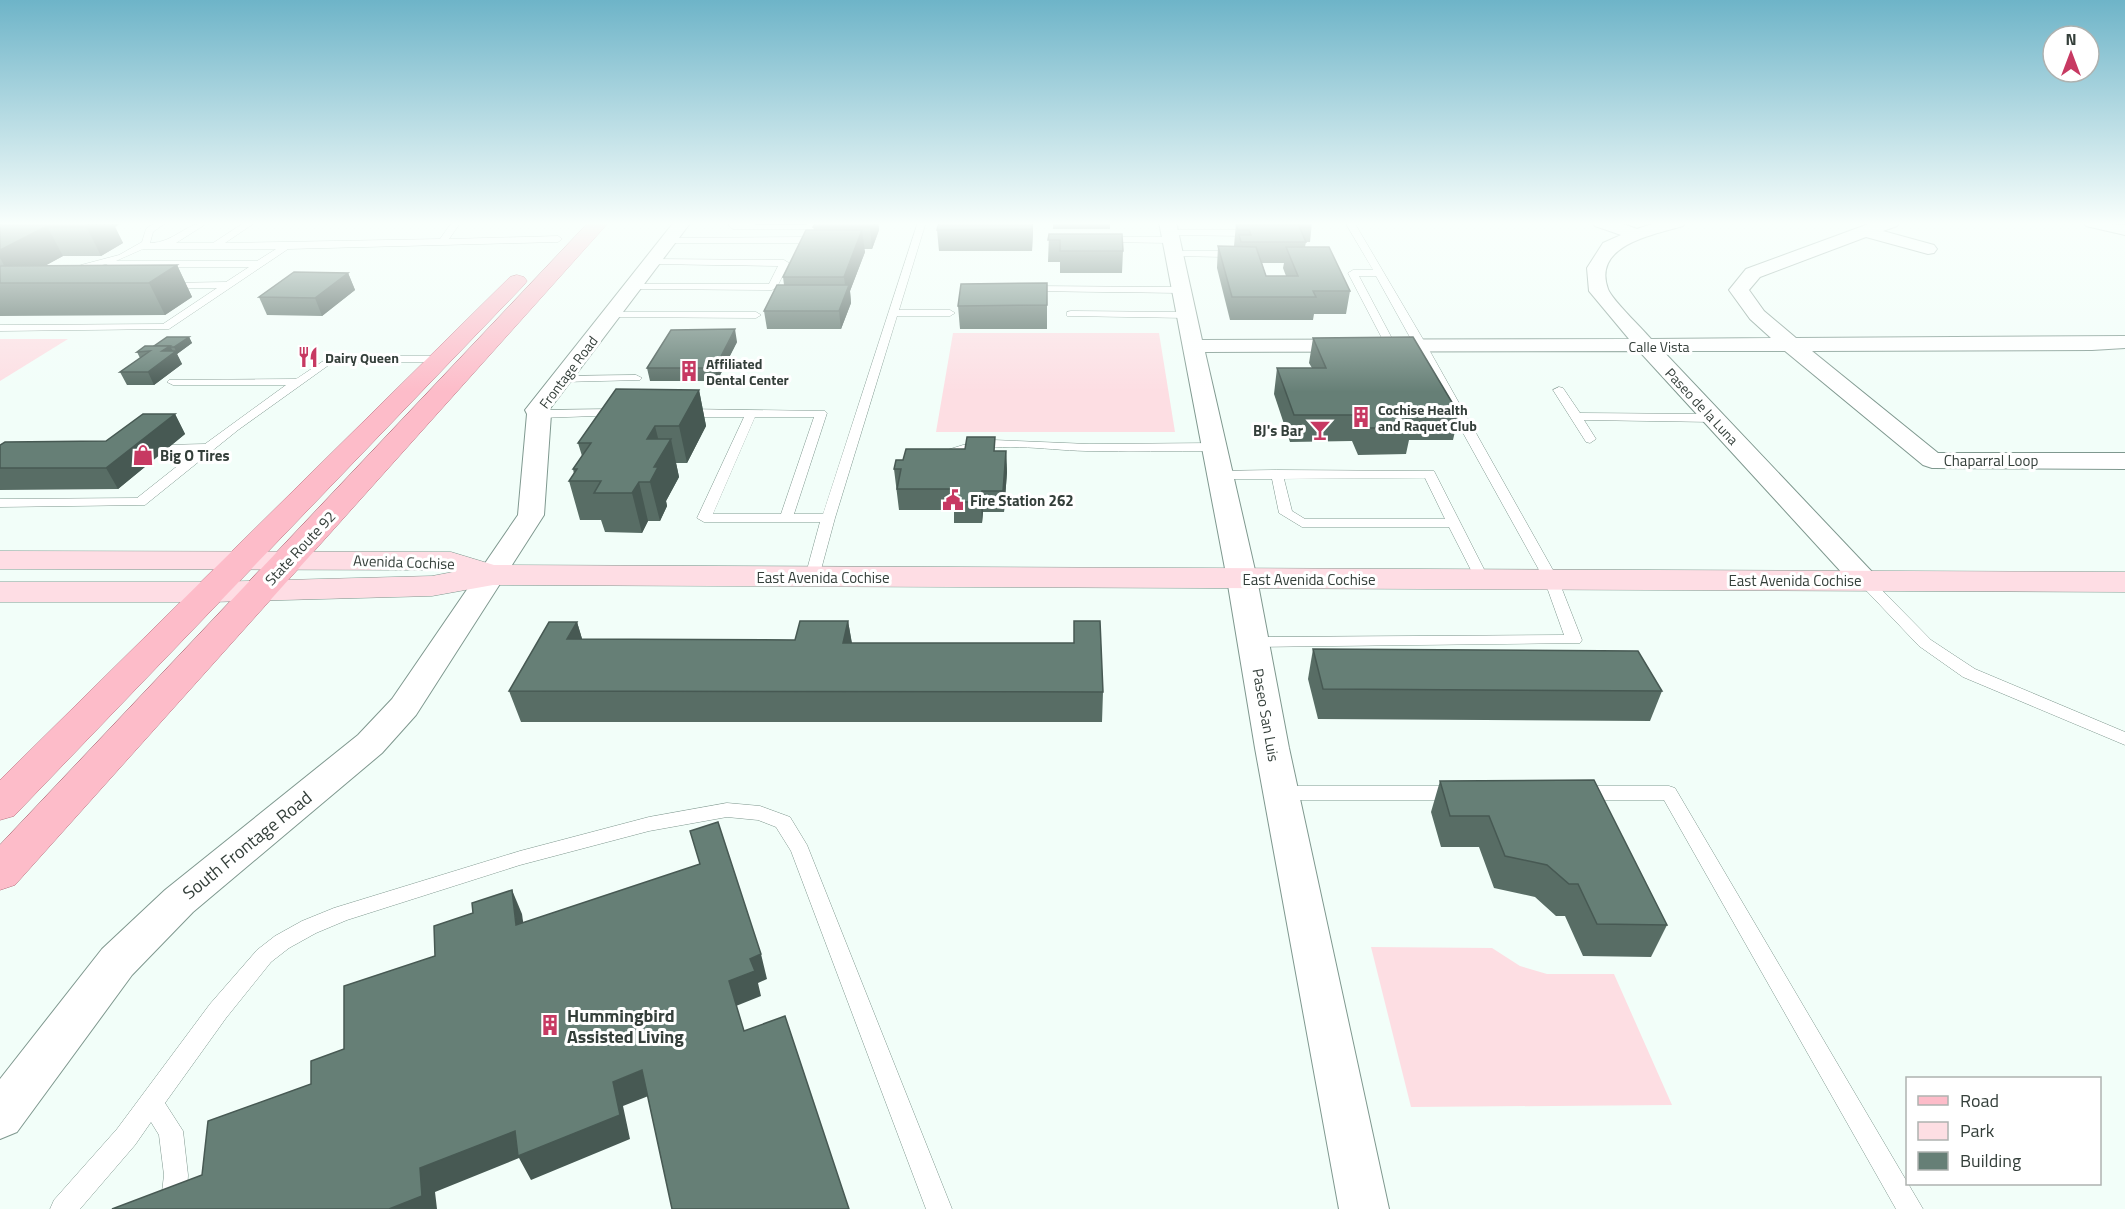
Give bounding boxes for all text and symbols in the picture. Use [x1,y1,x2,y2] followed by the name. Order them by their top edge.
[2041,24,2101,84] north arrow
[2065,27,2077,51] text: N
[534,331,602,413] street label: Frontage Road
[1629,336,1689,357] street label: Calle Vista
[296,345,320,369] restaurant icon: Dairy Queen
[325,347,399,368] place label: Dairy Queen
[706,353,789,390] place label: Affiliated Dental Center
[677,359,701,383] building icon: Affiliated Dental Center
[1661,363,1743,449] street label: Paseo de la Luna
[1378,399,1477,436] place label: Cochise Health and Raquet Club
[1349,405,1373,429] building icon: Cochise Health and Raquet Club
[1308,418,1332,442] bar icon: BJ's Bar
[1253,419,1303,442] place label: BJ's Bar
[131,443,155,467] shop icon: Big O Tires
[160,444,229,467] place label: Big O Tires
[1944,449,2038,472] street label: Chaparral Loop
[941,488,965,512] public building icon: Fire Station 262
[970,489,1074,512] place label: Fire Station 262
[259,505,341,591] street label: State Route 92
[353,549,455,575] street label: Avenida Cochise
[756,566,890,589] street label: East Avenida Cochise
[1242,568,1376,591] street label: East Avenida Cochise
[1728,569,1862,592] street label: East Avenida Cochise
[1246,666,1286,764] street label: Paseo San Luis
[176,784,318,906] street label: South Frontage Road
[567,1002,684,1050] place label: Hummingbird Assisted Living
[538,1013,562,1037] building icon: Hummingbird Assisted Living
[1906,1077,2101,1185] legend
[1960,1087,1999,1114] text: Road
[1960,1117,1995,1144] text: Park
[1960,1147,2021,1174] text: Building

